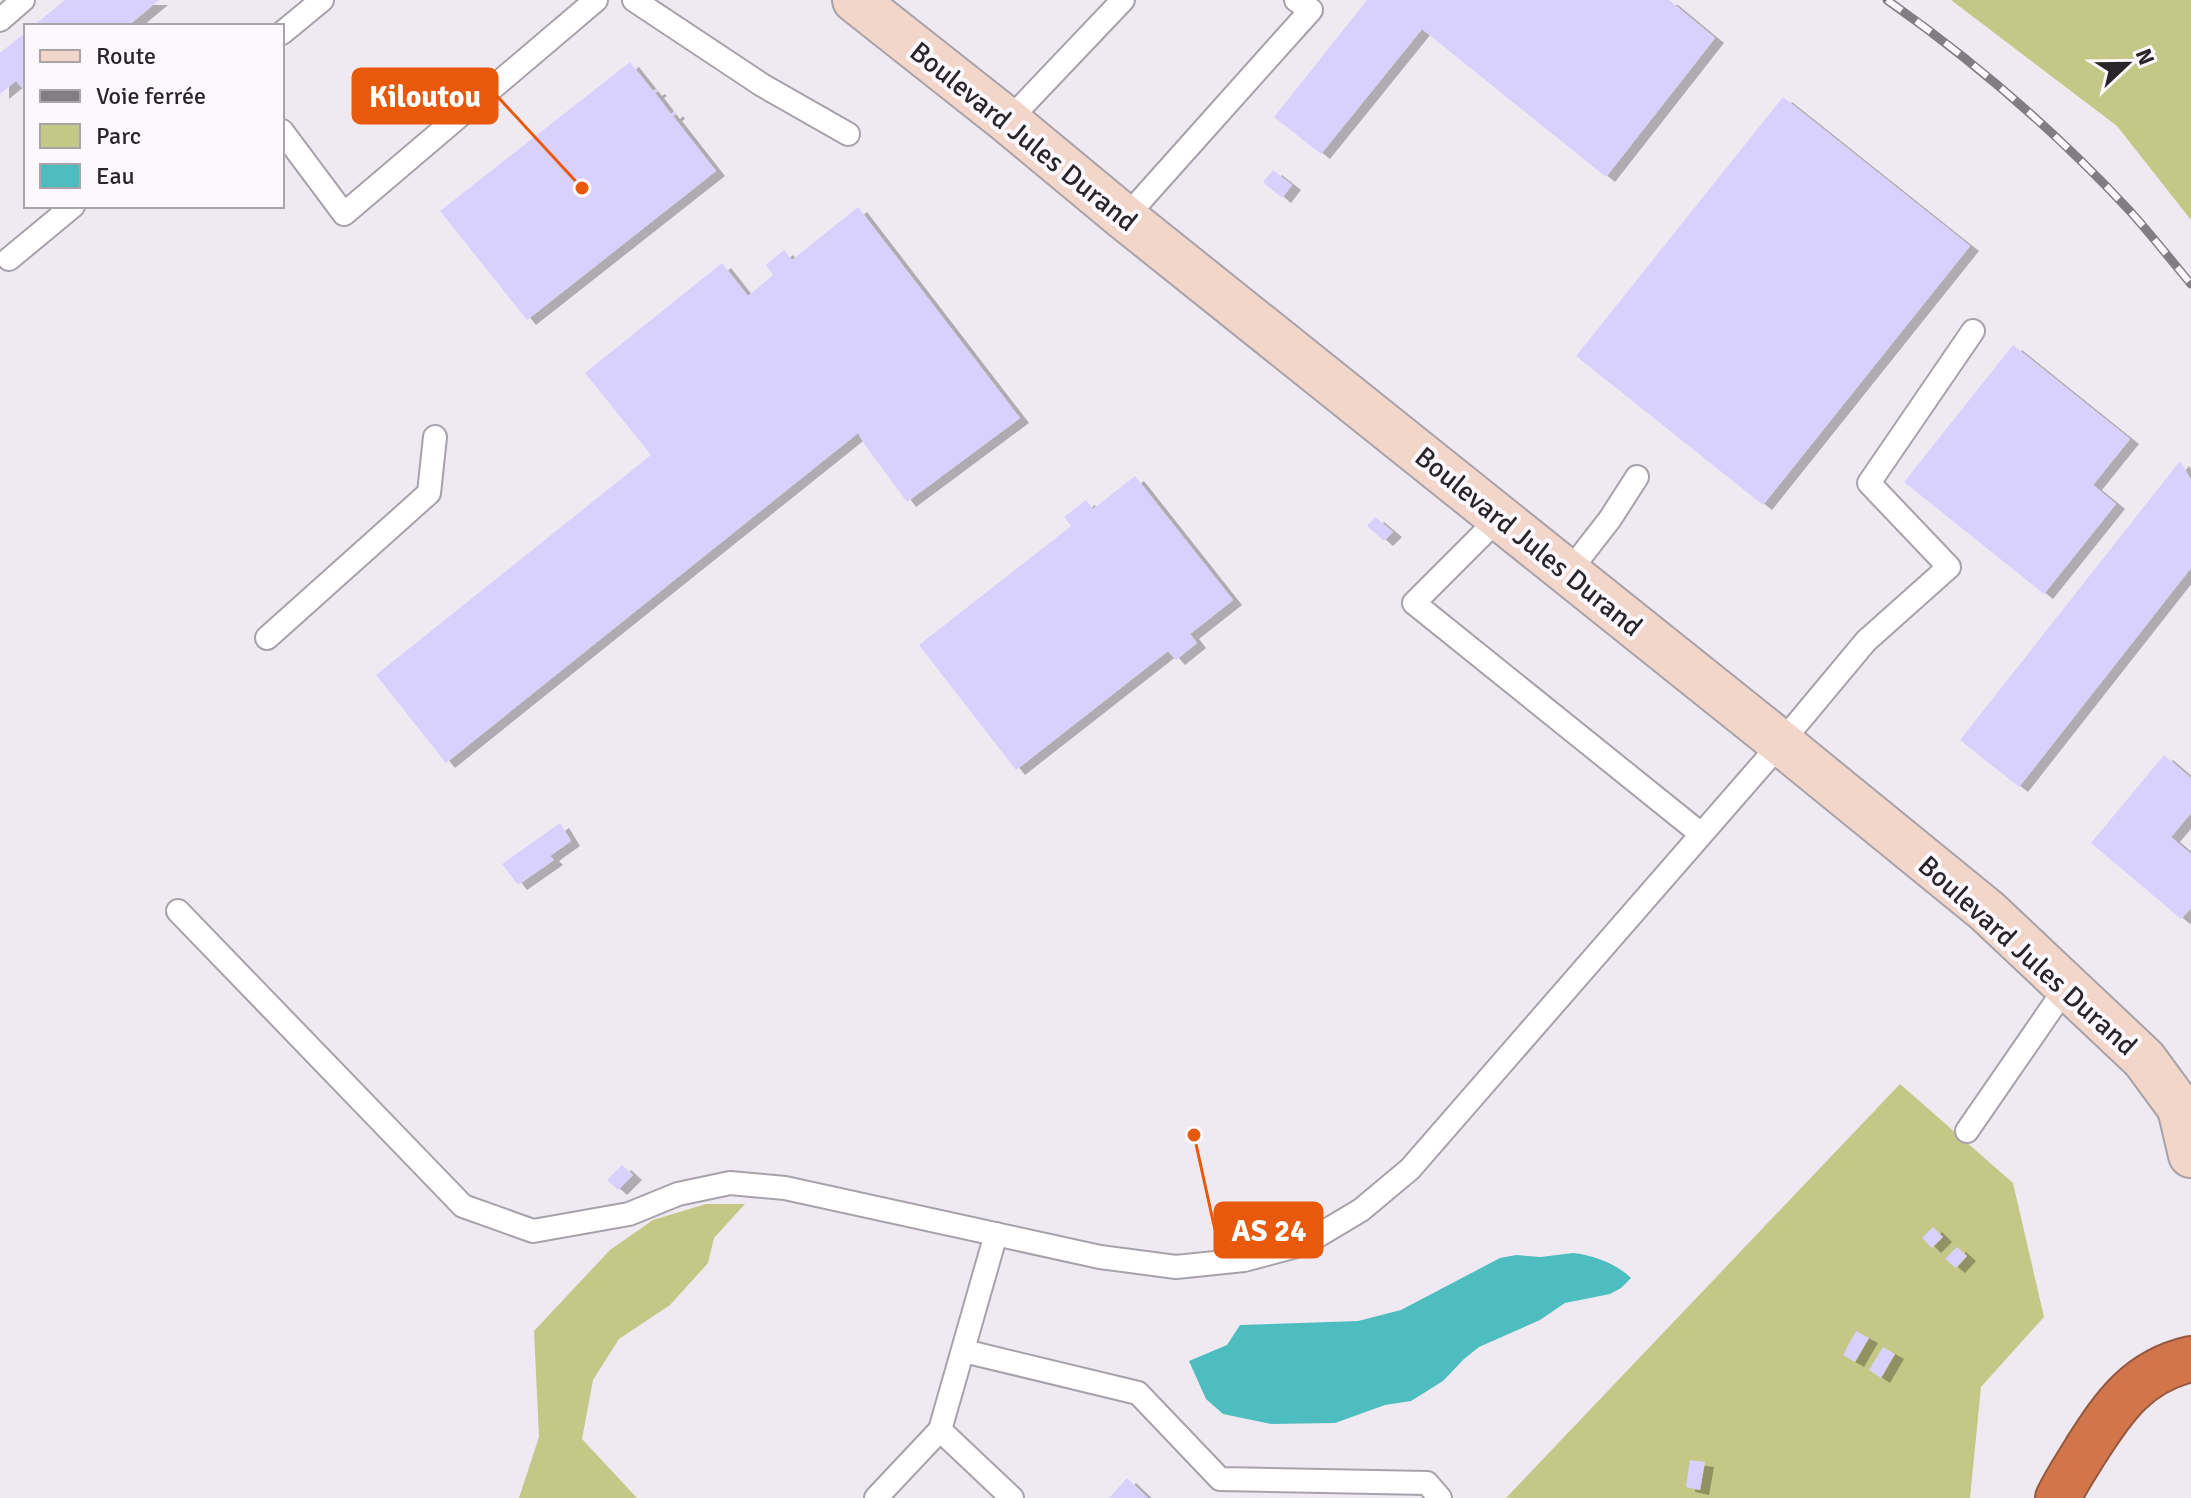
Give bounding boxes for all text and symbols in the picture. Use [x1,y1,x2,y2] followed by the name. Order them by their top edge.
[24,24,284,208] legend
[2087,24,2167,104] north arrow
[903,35,1144,239] street label: Boulevard Jules Durand
[96,41,156,71] text: Route
[2130,45,2160,69] text: N
[353,69,497,123] callout: Kiloutou
[369,79,481,116] text: Kiloutou
[96,81,206,111] text: Voie ferrée
[96,121,141,151] text: Parc
[96,161,135,191] text: Eau
[1408,440,1649,644] street label: Boulevard Jules Durand
[1911,849,2144,1063] street label: Boulevard Jules Durand
[1215,1203,1322,1257] callout: AS 24
[1232,1213,1306,1250] text: AS 24

